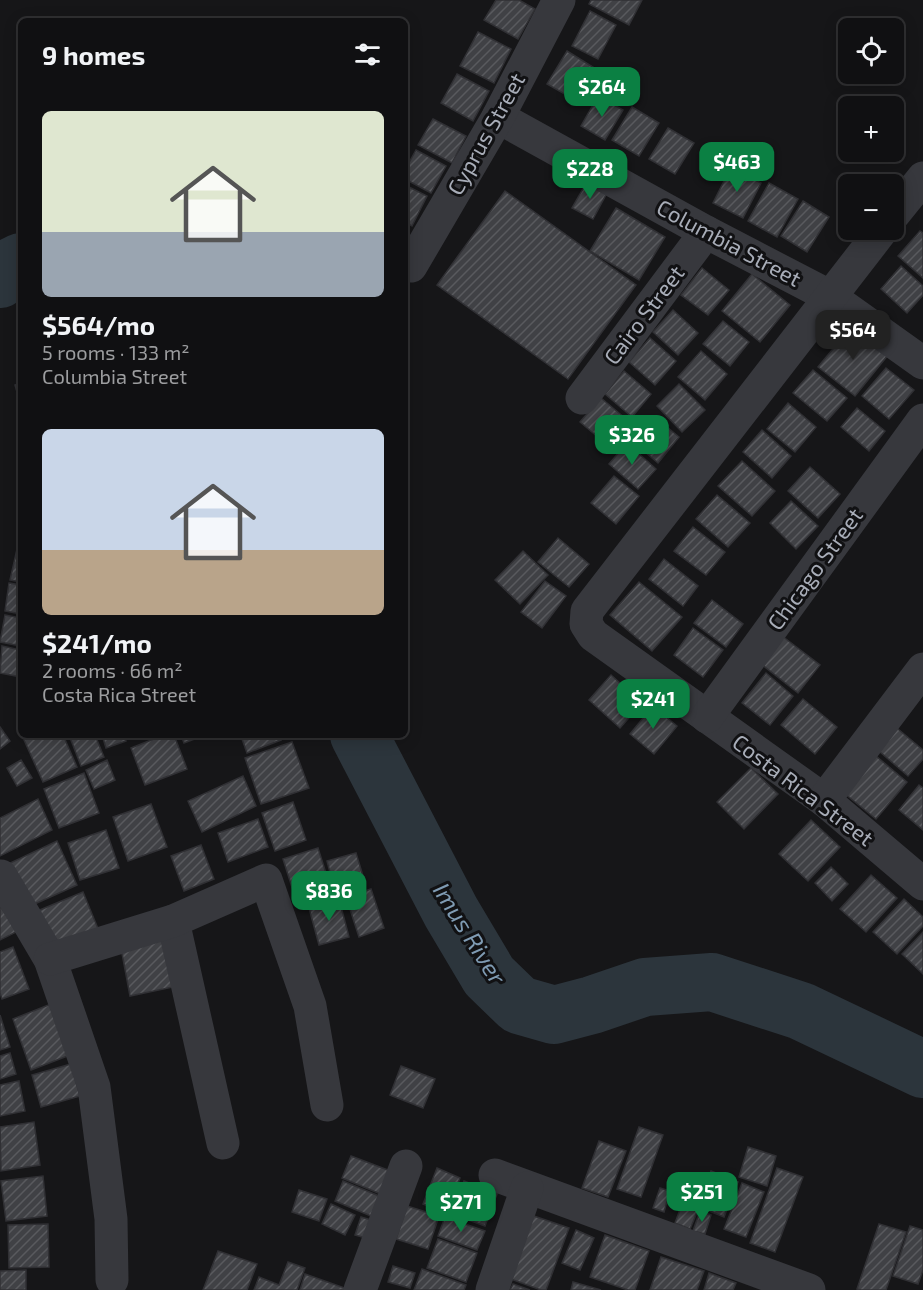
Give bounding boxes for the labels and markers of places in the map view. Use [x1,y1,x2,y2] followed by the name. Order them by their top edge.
[566,67,638,118] pin: $264
[701,142,773,193] pin: $463
[554,149,626,200] pin: $228
[817,310,889,361] pin: $564
[596,415,668,466] pin: $326
[617,679,689,730] pin: $241
[293,871,365,922] pin: $836
[666,1172,738,1223] pin: $251
[425,1182,497,1233] pin: $271

